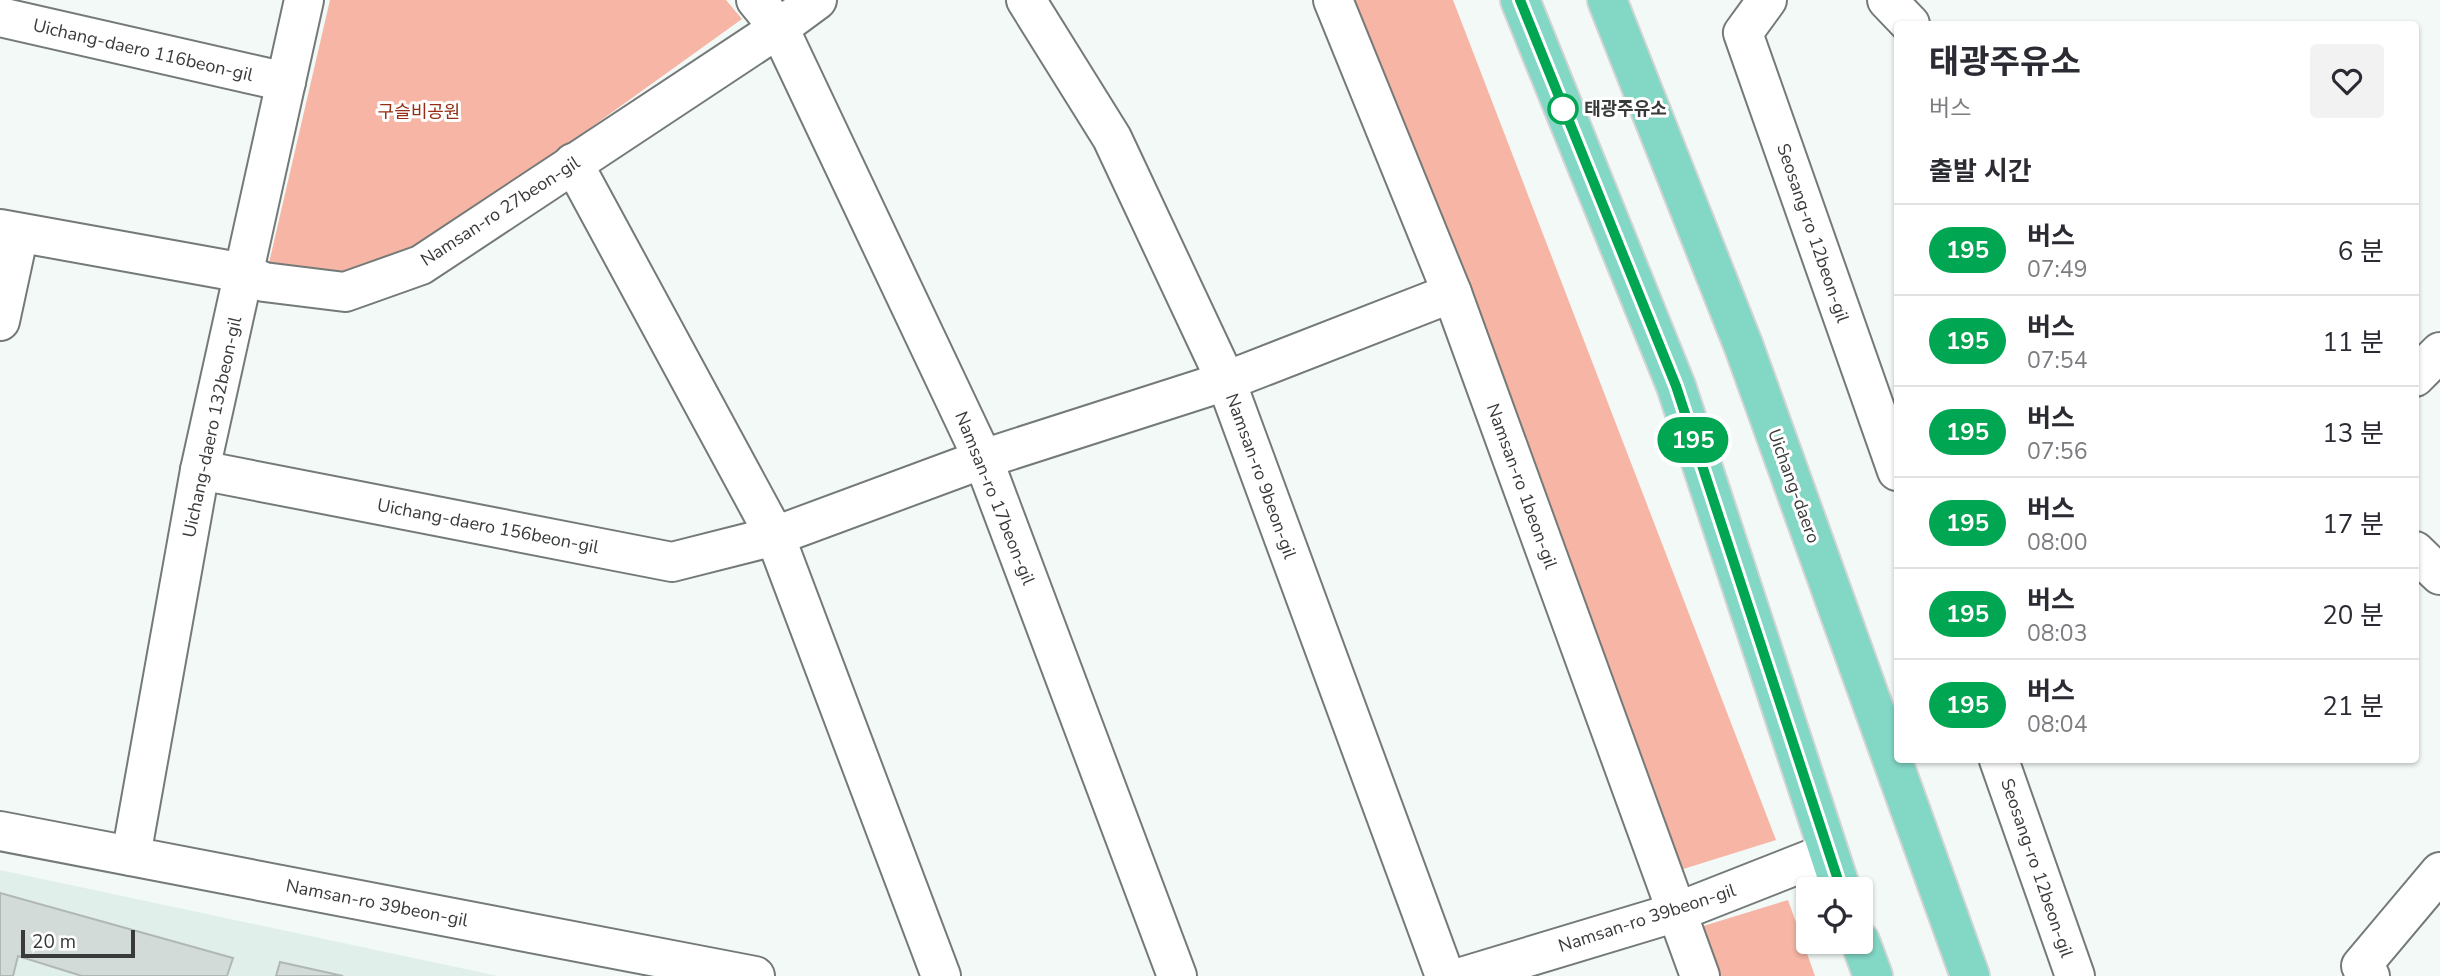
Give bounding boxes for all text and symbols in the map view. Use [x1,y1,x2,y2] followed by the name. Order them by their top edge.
[31,13,256,87] street label: Uichang-daero 116beon-gil
[1929,40,2081,85] text: 태광주유소
[2310,44,2384,118] button: heart
[1929,93,1971,124] text: 버스
[1548,94,1578,124] marker: 태광주유소
[1584,97,1667,121] place label: 태광주유소
[378,100,460,124] park label: 구슬비공원
[1771,140,1855,326] street label: Seosang-ro 12beon-gil
[416,150,585,271] street label: Namsan-ro 27beon-gil
[1929,154,2032,189] text: 출발 시간
[2027,219,2075,254] text: 버스
[1946,234,1989,266] text: 195
[2338,234,2384,269] text: 6 분
[2027,254,2087,285] text: 07:49
[2027,310,2075,345] text: 버스
[177,314,247,540] street label: Uichang-daero 132beon-gil
[1946,325,1989,357] text: 195
[2322,325,2384,360] text: 11 분
[2027,345,2087,376] text: 07:54
[1220,390,1302,563] street label: Namsan-ro 9beon-gil
[1481,400,1563,573] street label: Namsan-ro 1beon-gil
[2027,401,2075,436] text: 버스
[949,408,1041,589] street label: Namsan-ro 17beon-gil
[1946,416,1989,448] text: 195
[2322,416,2384,451] text: 13 분
[1653,417,1733,463] line badge: 195
[1671,424,1715,456] text: 195
[1762,426,1826,546] street label: Uichang-daero
[2027,436,2087,467] text: 07:56
[2027,492,2075,527] text: 버스
[375,493,602,559] street label: Uichang-daero 156beon-gil
[1946,507,1989,539] text: 195
[2322,507,2384,542] text: 17 분
[2027,527,2087,558] text: 08:00
[2027,583,2075,618] text: 버스
[1946,598,1989,630] text: 195
[2322,598,2384,633] text: 20 분
[2027,618,2087,649] text: 08:03
[2027,674,2075,709] text: 버스
[1946,689,1989,721] text: 195
[2322,689,2384,724] text: 21 분
[2027,709,2087,740] text: 08:04
[1995,775,2079,961] street label: Seosang-ro 12beon-gil
[284,874,471,933] street label: Namsan-ro 39beon-gil
[1796,877,1873,954] map controls
[1796,877,1873,954] button: locate
[1555,878,1739,958] street label: Namsan-ro 39beon-gil
[21,927,135,959] scale bar
[32,929,76,955] text: 20 m

